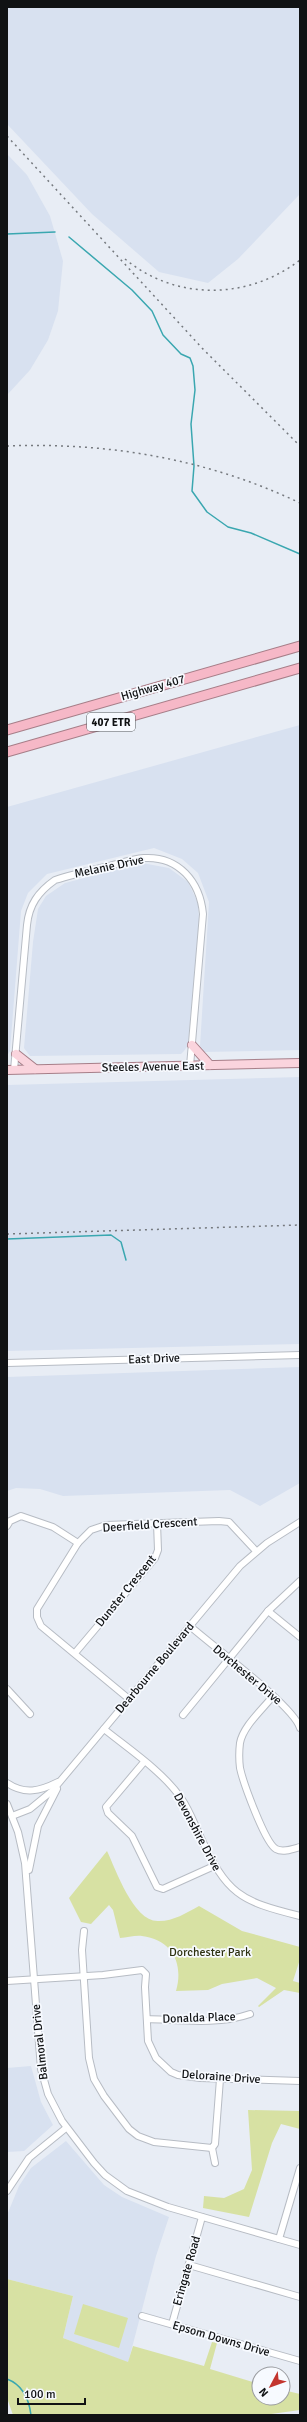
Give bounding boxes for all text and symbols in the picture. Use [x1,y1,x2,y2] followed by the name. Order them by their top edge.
[119,672,187,704] street label: Highway 407
[87,713,135,731] road number: 407 ETR
[73,852,145,882] street label: Melanie Drive
[102,1059,204,1075] street label: Steeles Avenue East
[128,1351,180,1367] street label: East Drive
[102,1514,198,1536] street label: Deerfield Crescent
[92,1552,160,1630] street label: Dunster Crescent
[112,1619,198,1717] street label: Dearbourne Boulevard
[209,1642,285,1708] street label: Dorchester Drive
[170,1790,224,1874] street label: Devonshire Drive
[169,1945,251,1960] park label: Dorchester Park
[29,2003,51,2081] street label: Balmoral Drive
[162,2009,236,2027] street label: Donalda Place
[181,2067,261,2087] street label: Deloraine Drive
[170,2234,204,2308] street label: Eringate Road
[171,2318,271,2360] street label: Epsom Downs Drive
[251,2366,291,2406] north arrow
[18,2380,85,2406] scale bar
[256,2385,271,2399] text: N
[24,2387,56,2402] text: 100 m

